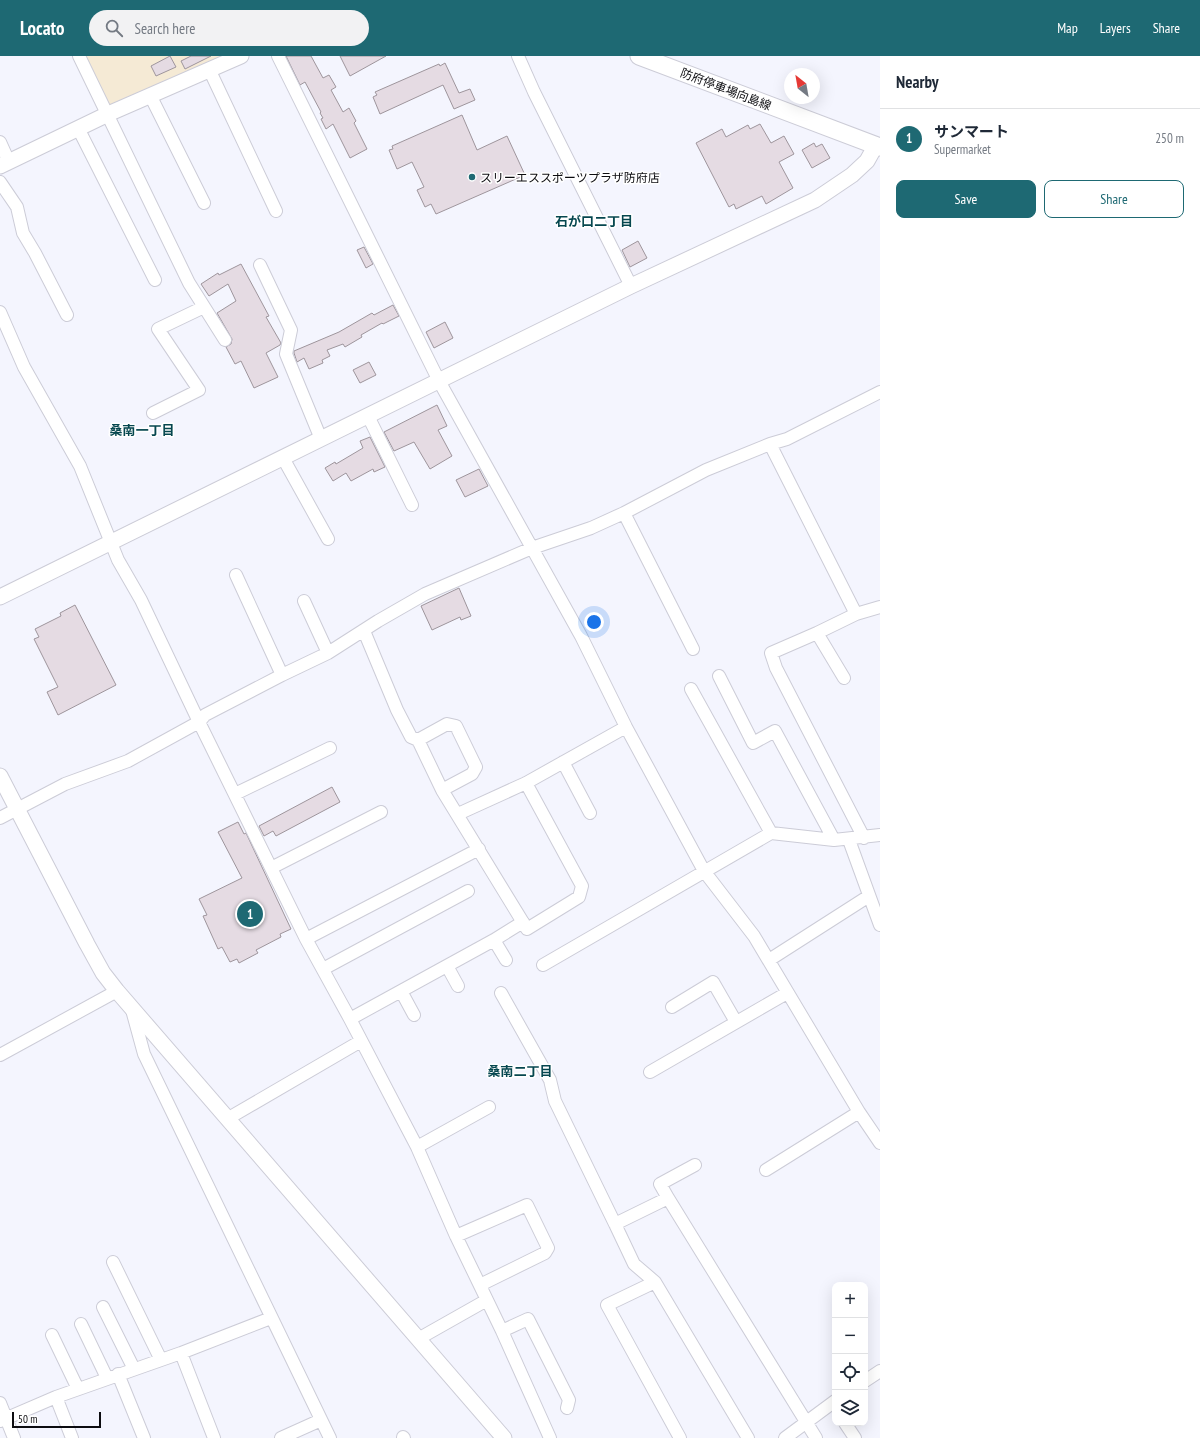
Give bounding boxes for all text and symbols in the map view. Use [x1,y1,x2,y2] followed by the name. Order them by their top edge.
[89,10,369,46] search box
[20,16,65,40] text: Locato
[103,17,125,39] icon: search
[135,19,195,38] text: Search here
[1057,19,1078,37] text: Map
[1100,19,1131,37] text: Layers
[1153,19,1180,37] text: Share
[678,65,774,113] street label: 防府停車場向島線
[784,68,820,104] north arrow
[896,71,939,93] text: Nearby
[934,122,1009,141] text: サンマート
[906,130,912,147] text: 1
[1155,130,1184,147] text: 250 m
[934,141,991,158] text: Supermarket
[480,170,660,185] place label: スリーエススポーツプラザ防府店
[467,172,477,182] marker: スリーエススポーツプラザ防府店
[896,180,1036,218] button: Save
[1044,180,1184,218] button: Share
[555,213,633,230] district label: 石が口二丁目
[109,422,175,439] district label: 桑南一丁目
[584,612,604,632] your location
[237,899,263,929] pin: 1
[487,1063,553,1080] district label: 桑南二丁目
[832,1282,868,1426] map controls
[832,1282,868,1318] button: +
[832,1318,868,1354] button: −
[832,1354,868,1390] button: locate
[832,1390,868,1426] button: layers
[12,1410,101,1429] scale bar
[18,1412,37,1426] text: 50 m

